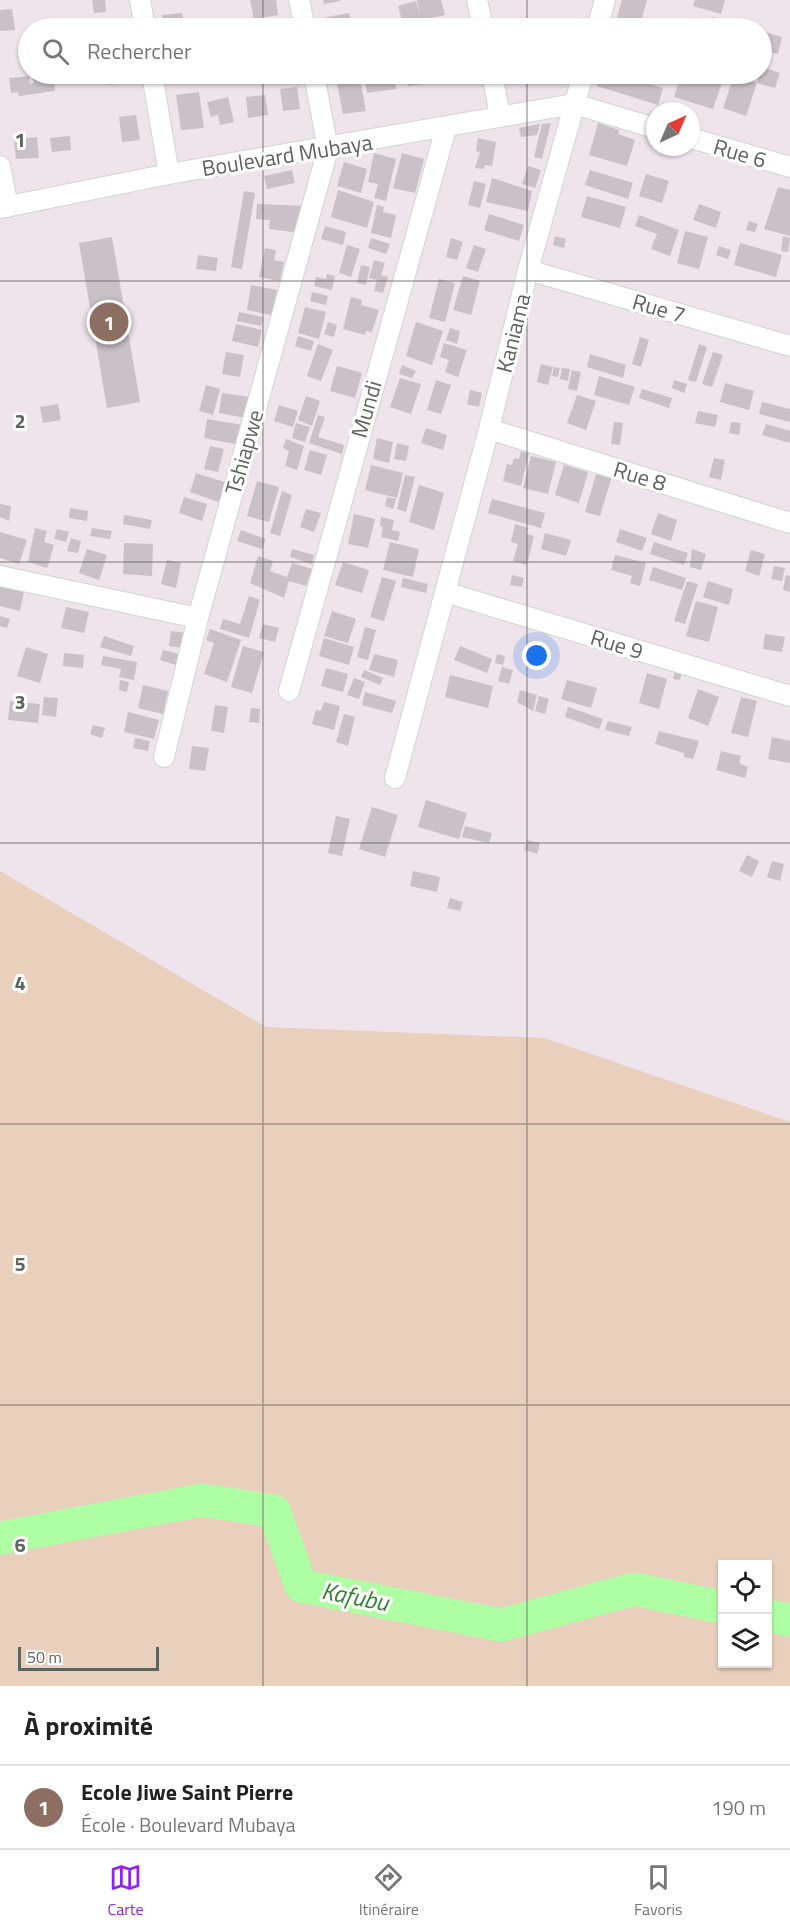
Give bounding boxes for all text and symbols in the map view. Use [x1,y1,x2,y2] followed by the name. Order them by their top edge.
[18,18,772,84] search box
[87,34,192,68] text: Rechercher
[39,35,72,68] icon: search
[646,102,700,156] north arrow
[14,124,26,155] text: 1
[199,125,375,185] street label: Boulevard Mubaya
[710,129,770,177] street label: Rue 6
[629,284,689,332] street label: Rue 7
[487,290,539,376] street label: Kaniama
[90,300,128,344] pin: 1
[342,376,390,442] street label: Mundi
[14,405,26,436] text: 2
[216,406,272,498] street label: Tshiapwe
[609,452,671,500] street label: Rue 8
[586,620,648,668] street label: Rue 9
[522,641,551,670] your location
[14,686,26,717] text: 3
[14,967,26,998] text: 4
[14,1248,26,1279] text: 5
[14,1529,26,1560] text: 6
[718,1560,772,1668] map controls
[718,1560,772,1614] button: locate
[319,1572,394,1621] water label: Kafubu
[718,1614,772,1668] button: layers
[18,1644,159,1672] scale bar
[27,1645,62,1669] text: 50 m
[24,1706,153,1745] text: À proximité
[81,1775,293,1809] text: Ecole Jiwe Saint Pierre
[38,1792,49,1823] text: 1
[711,1792,766,1823] text: 190 m
[81,1809,295,1840] text: École · Boulevard Mubaya
[108,1861,144,1921] tab: Carte
[359,1861,419,1921] tab: Itinéraire
[634,1861,682,1921] tab: Favoris

